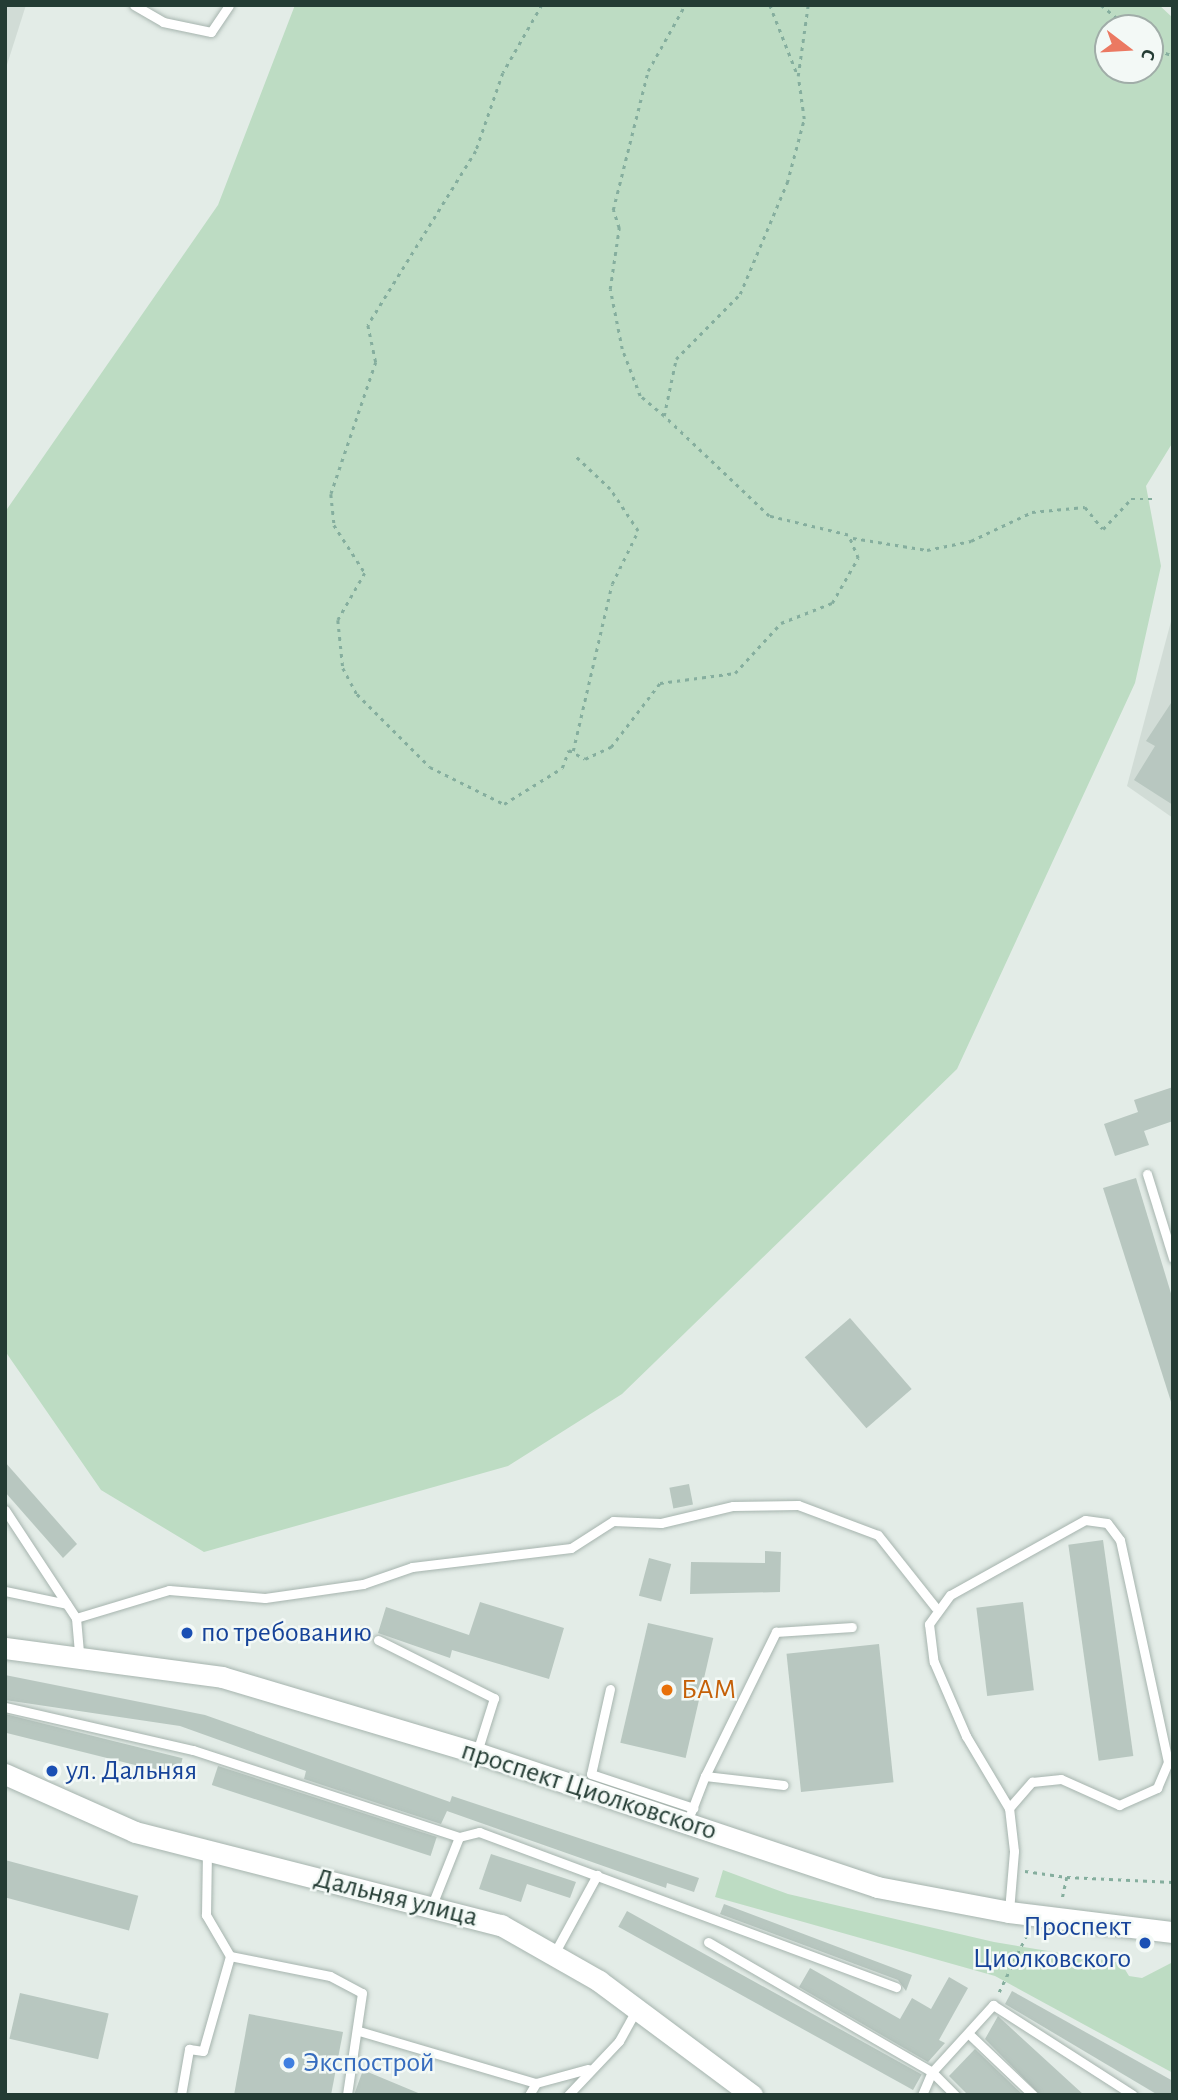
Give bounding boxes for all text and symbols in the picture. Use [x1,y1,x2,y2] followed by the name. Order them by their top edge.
[1094,14,1164,84] north arrow
[1137,47,1158,62] text: С
[201,1616,372,1650] place label: по требованию
[179,1625,195,1641] marker: по требованию
[681,1673,736,1707] place label: БАМ
[659,1682,675,1698] marker: БАМ
[457,1734,721,1848] street label: проспект Циолковского
[66,1754,197,1788] place label: ул. Дальняя
[44,1763,60,1779] marker: ул. Дальняя
[311,1861,481,1935] street label: Дальняя улица
[973,1910,1131,1976] place label: Проспект Циолковского
[1137,1935,1153,1951] marker: Проспект Циолковского
[303,2046,435,2080] place label: Экспострой
[281,2055,297,2071] marker: Экспострой

